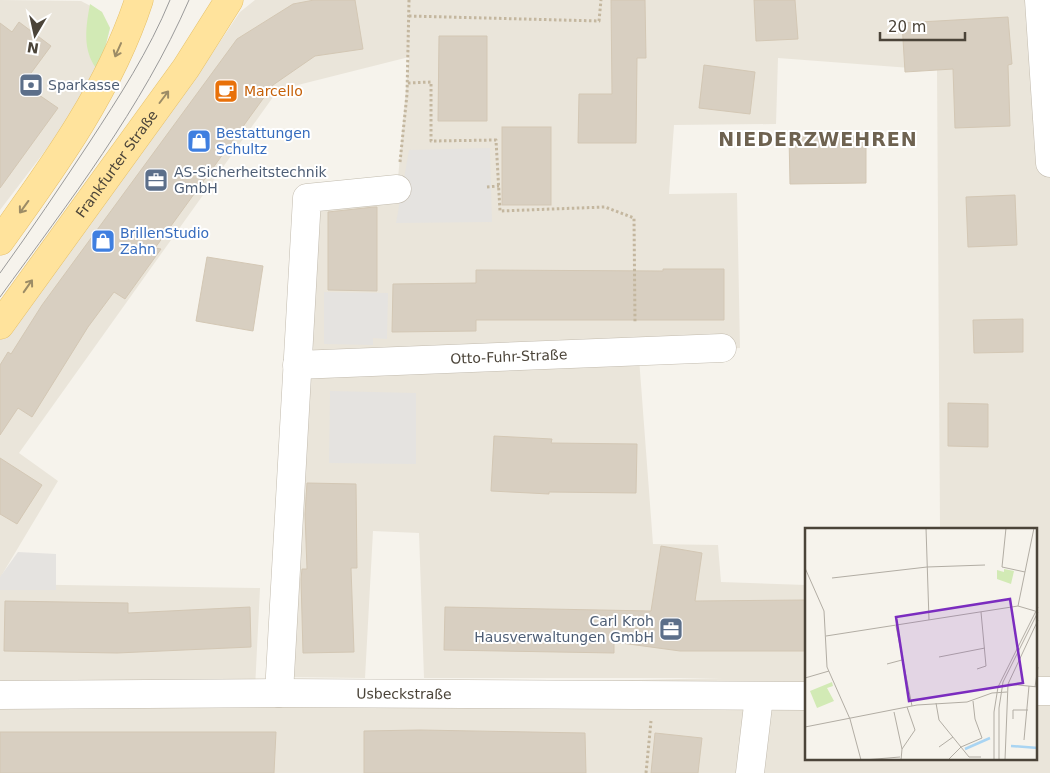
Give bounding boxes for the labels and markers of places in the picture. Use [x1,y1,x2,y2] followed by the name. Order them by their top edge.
[18,72,44,98] bank icon: Sparkasse
[48,77,120,93] place label: Sparkasse
[213,78,239,104] cafe icon: Marcello
[244,83,303,99] place label: Marcello
[216,125,311,157] place label: Bestattungen Schultz
[186,128,212,154] shop icon: Bestattungen Schultz
[174,164,328,196] place label: AS-Sicherheitstechnik GmbH
[143,167,169,193] office icon: AS-Sicherheitstechnik GmbH
[120,225,209,257] place label: BrillenStudio Zahn
[90,228,116,254] shop icon: BrillenStudio Zahn
[474,613,654,645] place label: Carl Kroh Hausverwaltungen GmbH
[658,616,684,642] office icon: Carl Kroh Hausverwaltungen GmbH

